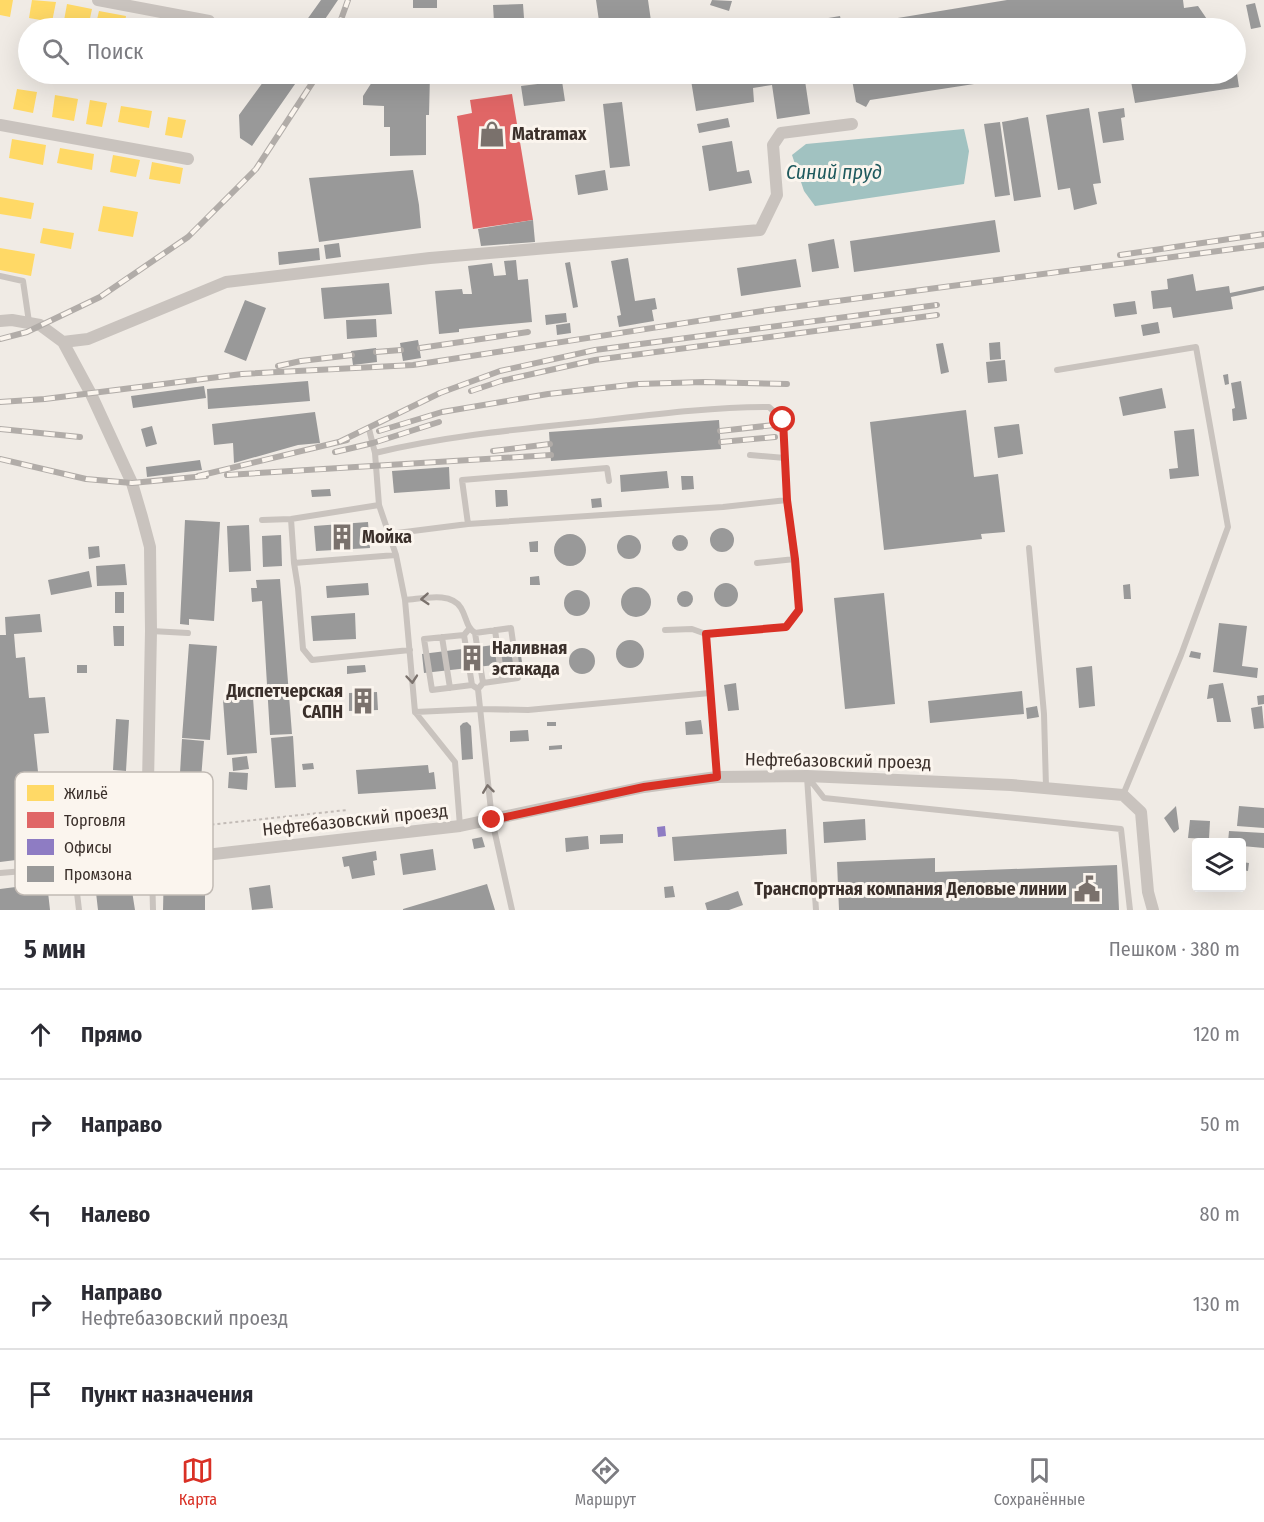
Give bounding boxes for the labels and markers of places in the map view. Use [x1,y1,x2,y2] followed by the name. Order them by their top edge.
[477,119,507,149] shop icon: Matramax
[512,123,587,145] place label: Matramax
[327,522,357,552] building icon: Мойка
[362,526,412,548] place label: Мойка
[492,637,567,680] place label: Наливная эстакада
[457,643,487,673] building icon: Наливная эстакада
[226,680,343,723] place label: Диспетчерская САПН
[348,686,378,716] building icon: Диспетчерская САПН
[1072,874,1102,904] public building icon: Транспортная компания Деловые линии
[754,878,1067,900] place label: Транспортная компания Деловые линии

